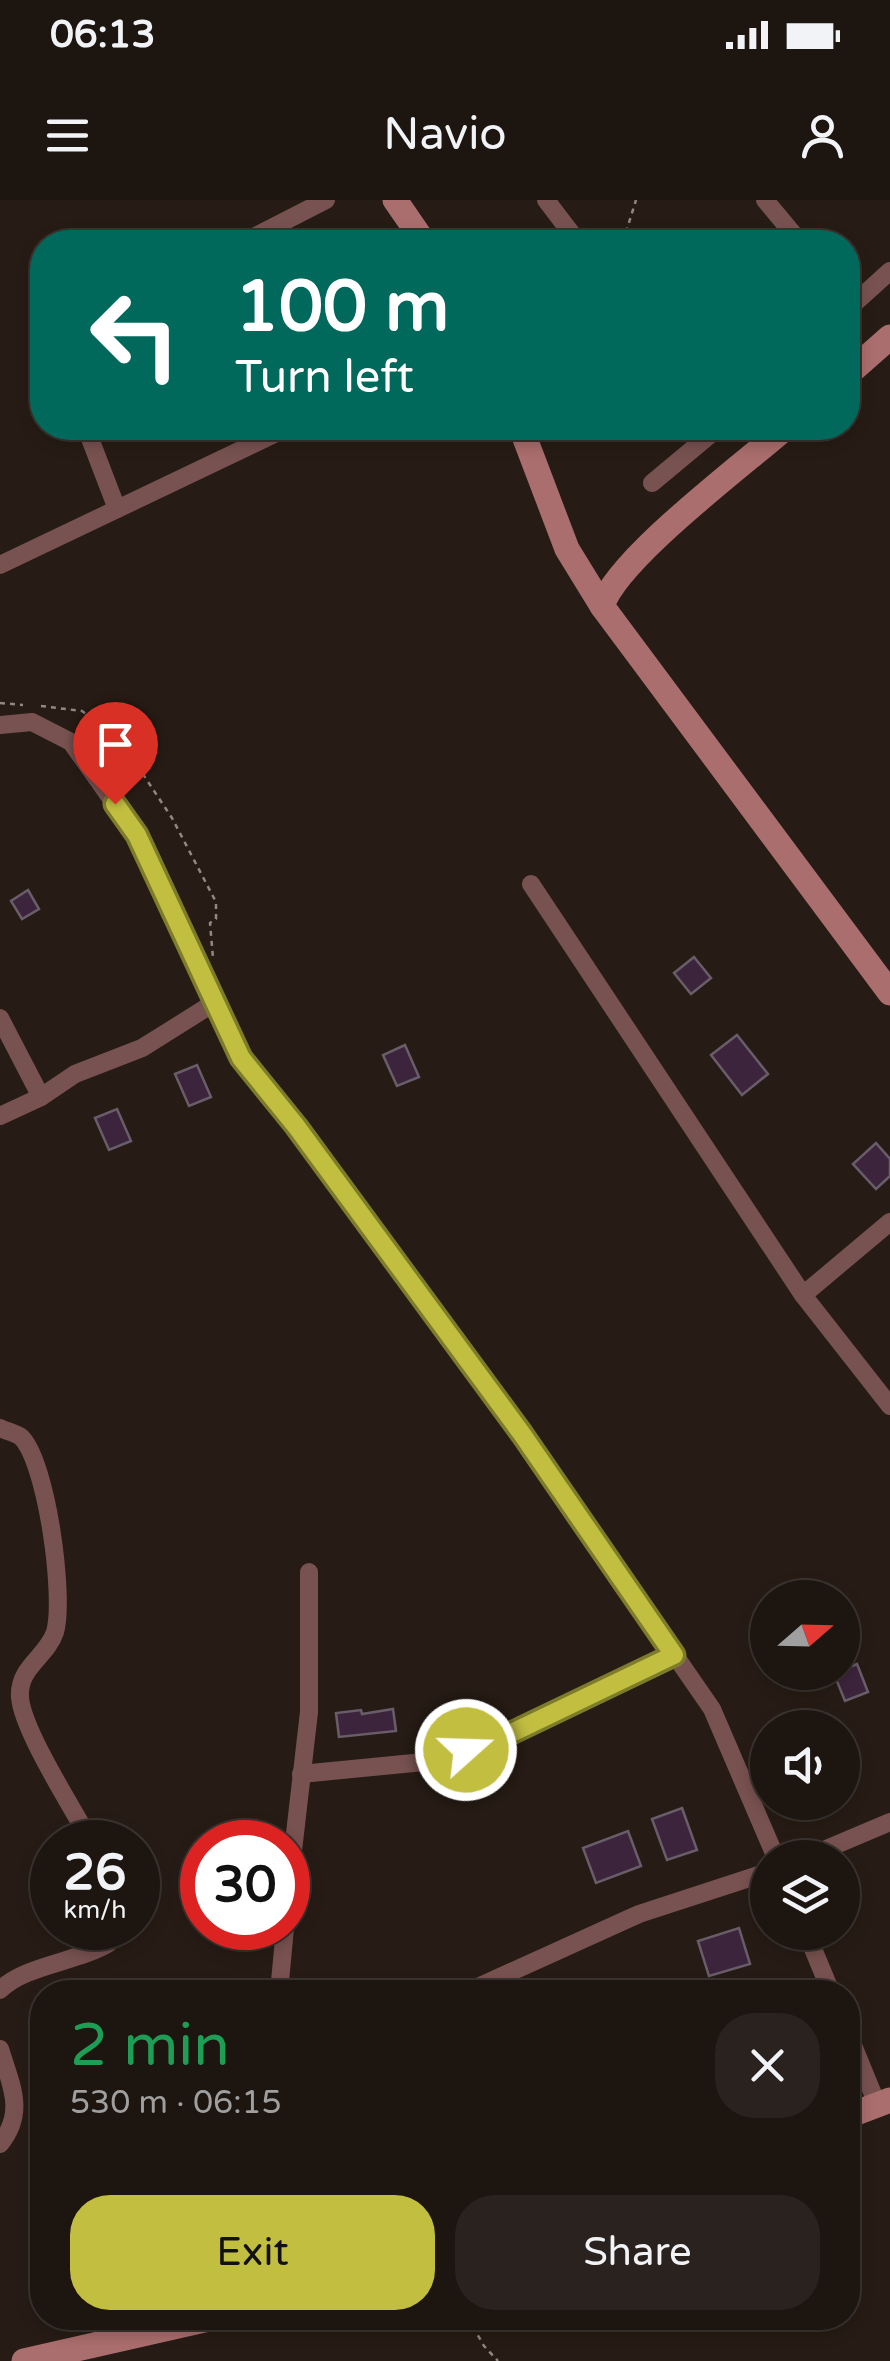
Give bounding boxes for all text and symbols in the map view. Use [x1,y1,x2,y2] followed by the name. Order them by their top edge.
[50,12,155,58] text: 06:13
[40,108,95,163] icon: menu
[383,108,507,162] text: Navio
[795,108,850,163] icon: person
[235,266,449,350] text: 100 m
[70,270,200,400] icon: left
[235,351,414,405] text: Turn left
[73,702,158,805] pin
[88,717,143,772] icon: arrive
[750,1580,860,1690] north arrow
[750,1580,860,1950] map controls
[414,1698,518,1802] position arrow
[750,1710,860,1820] button: sound
[180,1820,310,1950] speed limit sign: 30
[750,1840,860,1950] button: layers
[64,1843,126,1903] text: 26
[64,1895,126,1925] text: km/h
[70,2010,230,2082] text: 2 min
[715,2013,820,2118] button: close
[70,2084,282,2122] text: 530 m · 06:15
[70,2195,435,2310] button: Exit
[455,2195,820,2310] button: Share

